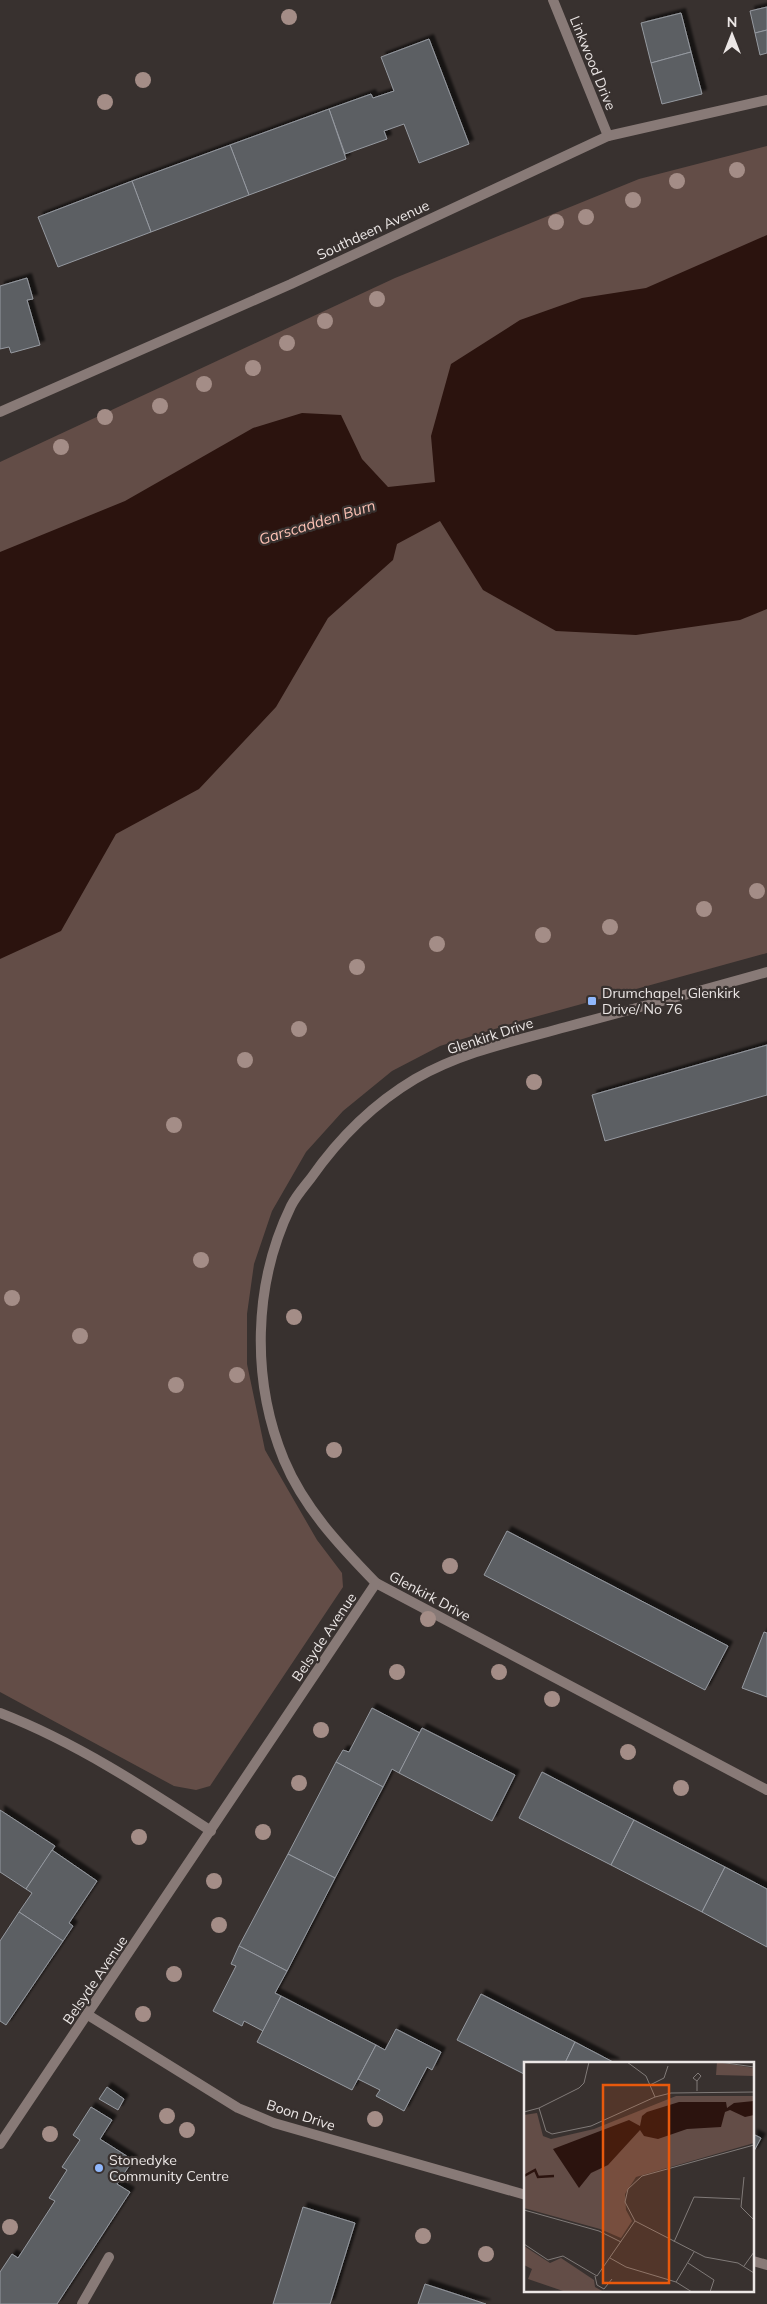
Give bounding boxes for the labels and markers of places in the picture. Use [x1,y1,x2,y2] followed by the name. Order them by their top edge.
[602,984,741,1018] place label: Drumchapel, Glenkirk Drive/ No 76
[586,995,598,1007] marker: Drumchapel, Glenkirk Drive/ No 76
[109,2151,229,2185] place label: Stonedyke Community Centre
[93,2162,105,2174] marker: Stonedyke Community Centre

